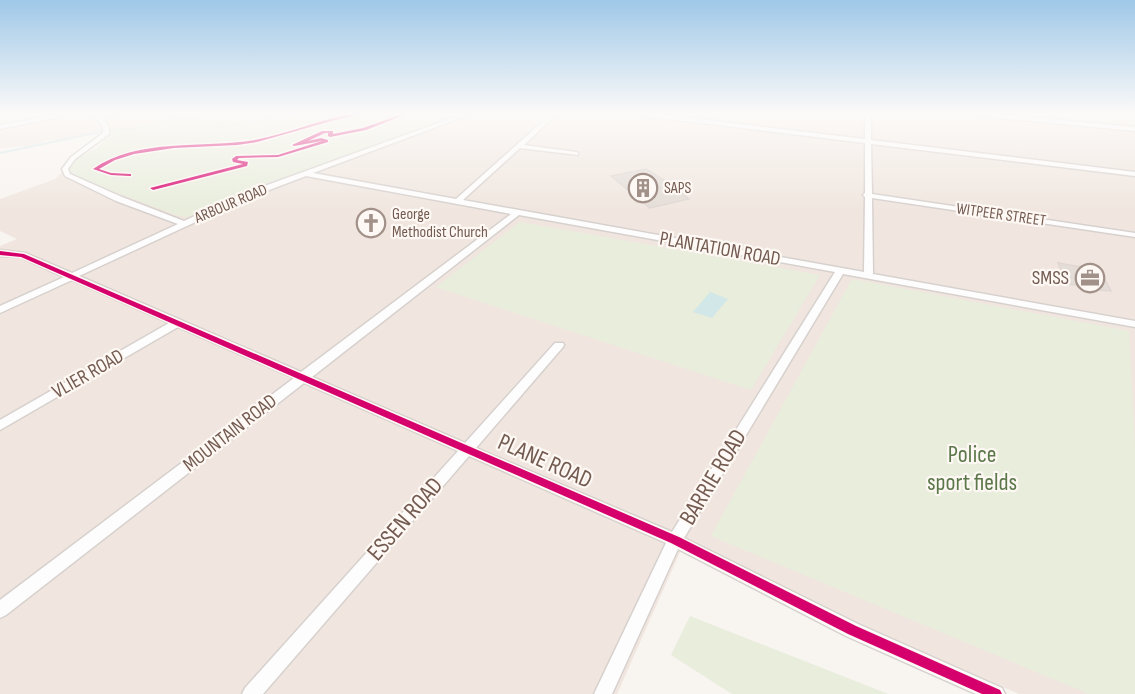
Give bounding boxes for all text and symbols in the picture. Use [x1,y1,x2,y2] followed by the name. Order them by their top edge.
[627,172,659,204] building icon: SAPS
[664,179,691,198] place label: SAPS
[191,180,270,228] street label: ARBOUR ROAD
[955,199,1048,231] street label: WITPEER STREET
[392,205,488,242] place label: George Methodist Church
[355,207,387,239] church icon: George Methodist Church
[658,227,782,271] street label: PLANTATION ROAD
[1074,262,1106,294] office icon: SMSS
[1032,266,1069,290] place label: SMSS
[48,344,128,404] street label: VLIER ROAD
[178,389,282,477] street label: MOUNTAIN ROAD
[673,424,753,530] street label: BARRIE ROAD
[493,427,597,495] street label: PLANE ROAD
[927,440,1017,497] park label: Police sport fields
[361,471,449,567] street label: ESSEN ROAD

